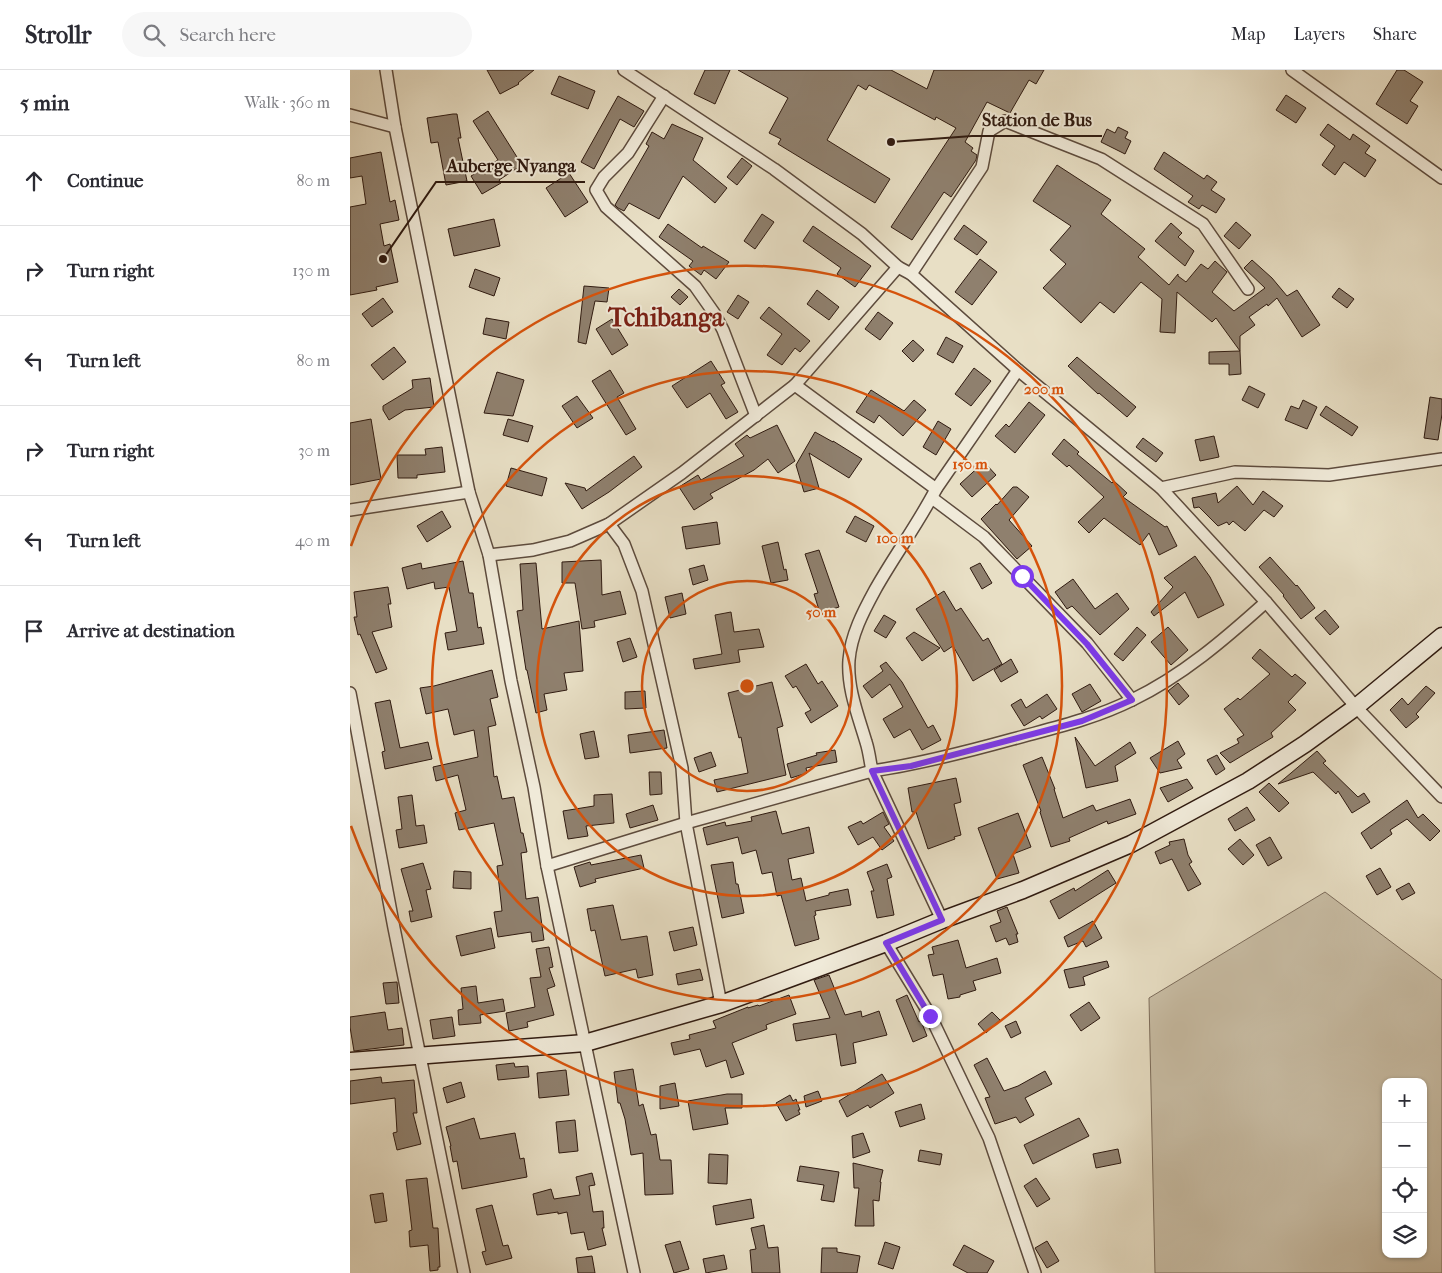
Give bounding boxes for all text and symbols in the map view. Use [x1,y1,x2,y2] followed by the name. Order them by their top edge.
[122,12,472,57] search box
[25,21,92,49] text: Strollr
[140,21,168,49] icon: search
[180,24,276,46] text: Search here
[1231,24,1265,45] text: Map
[1293,24,1345,45] text: Layers
[1373,24,1417,45] text: Share
[20,91,69,115] text: 5 min
[244,93,330,112] text: Walk · 360 m
[972,103,1102,136] callout: Station de Bus
[982,110,1092,131] text: Station de Bus
[436,149,585,182] callout: Auberge Nyanga
[445,156,576,177] text: Auberge Nyanga
[20,167,48,195] icon: ahead
[67,170,143,192] text: Continue
[296,171,330,190] text: 80 m
[20,257,48,285] icon: right
[67,260,154,282] text: Turn right
[292,261,330,280] text: 130 m
[607,302,725,333] district label: Tchibanga
[20,347,48,375] icon: left
[67,350,141,372] text: Turn left
[296,351,330,370] text: 80 m
[1024,380,1064,398] text: 200 m
[20,437,48,465] icon: right
[67,440,154,462] text: Turn right
[298,441,330,460] text: 30 m
[952,455,988,473] text: 150 m
[20,527,48,555] icon: left
[876,529,914,547] text: 100 m
[67,530,141,552] text: Turn left
[295,531,330,550] text: 40 m
[1011,565,1034,588] route start
[806,603,837,621] text: 50 m
[20,617,48,645] icon: arrive
[67,620,235,642] text: Arrive at destination
[738,677,756,695] centre of rings
[919,1005,942,1028] route end
[1382,1078,1427,1258] map controls
[1382,1078,1427,1123] button: +
[1382,1123,1427,1168] button: −
[1382,1168,1427,1213] button: locate
[1382,1213,1427,1258] button: layers

